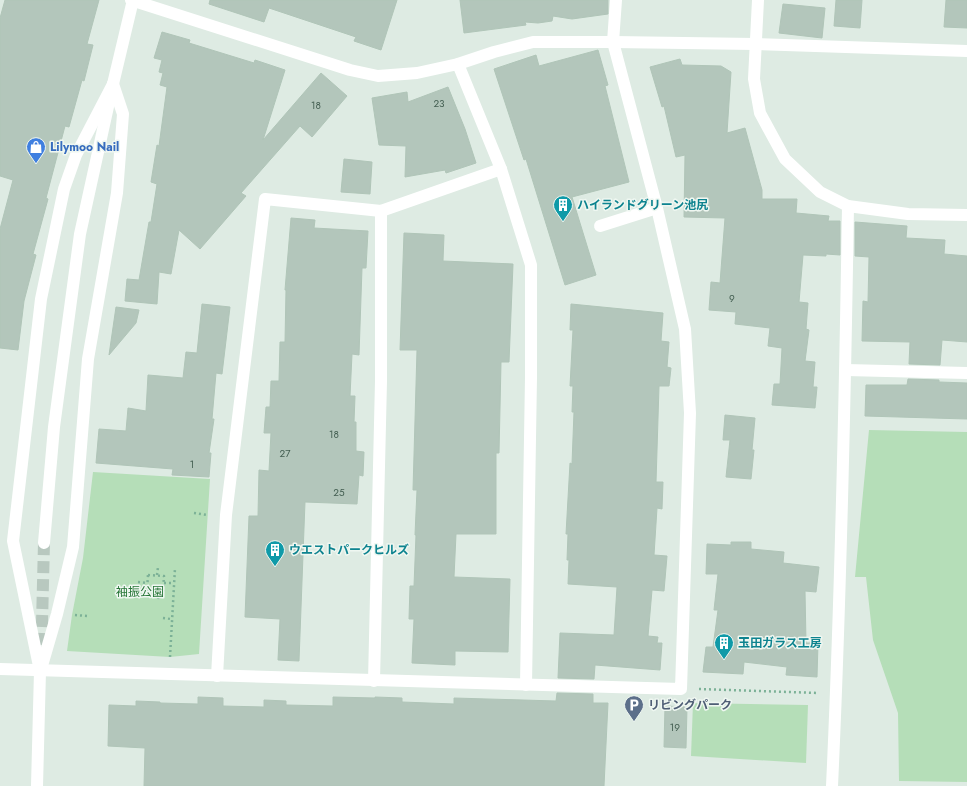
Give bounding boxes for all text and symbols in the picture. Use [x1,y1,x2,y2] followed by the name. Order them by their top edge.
[433,96,445,111] house number: 23
[311,98,321,113] house number: 18
[25,136,47,164] shop icon: Lilymoo Nail
[50,138,119,156] place label: Lilymoo Nail
[552,194,574,222] building icon: ハイランドグリーン池尻
[577,196,708,214] place label: ハイランドグリーン池尻
[729,291,735,306] house number: 9
[329,427,339,442] house number: 18
[280,446,291,461] house number: 27
[190,457,194,472] house number: 1
[333,485,345,500] house number: 25
[264,539,286,567] building icon: ウエストパークヒルズ
[289,541,409,559] place label: ウエストパークヒルズ
[116,583,164,601] park label: 袖振公園
[713,632,735,660] building icon: 玉田ガラス工房
[738,634,822,652] place label: 玉田ガラス工房
[623,694,645,722] parking icon: リビングパーク
[648,696,732,714] place label: リビングパーク
[670,720,680,735] house number: 19

